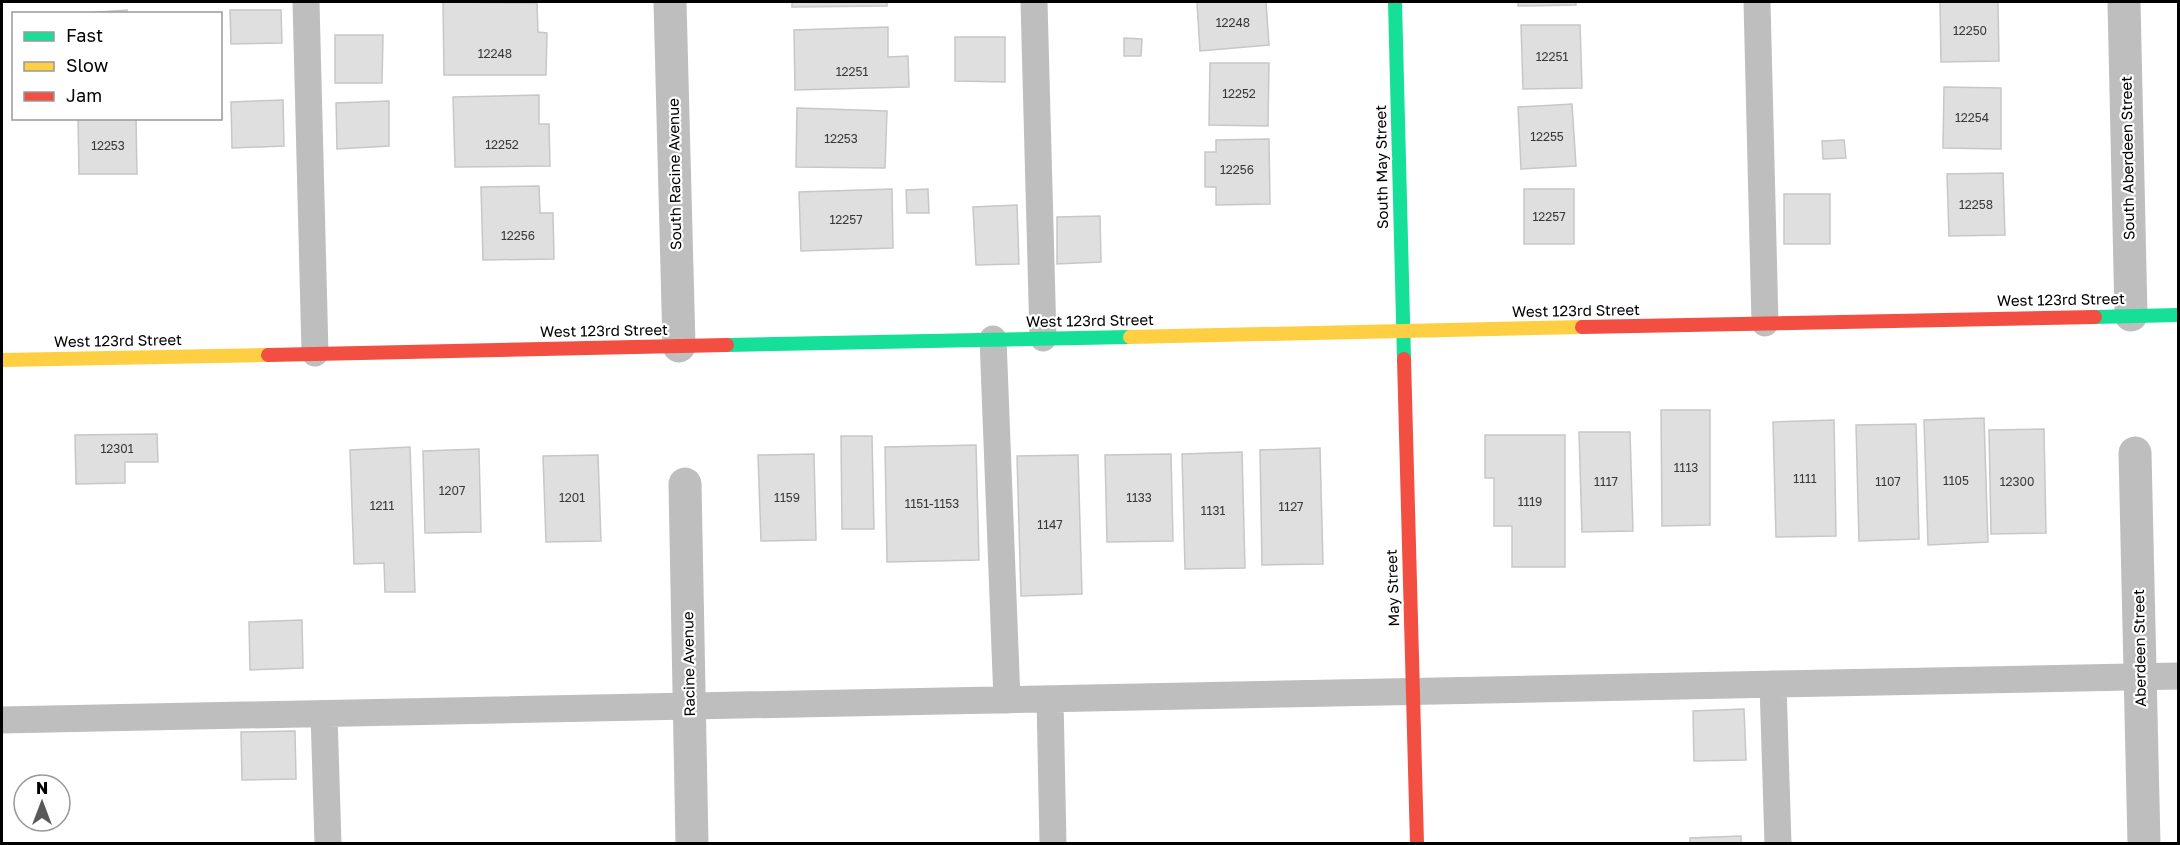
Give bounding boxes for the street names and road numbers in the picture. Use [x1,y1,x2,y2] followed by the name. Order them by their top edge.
[2117,76,2137,240] street label: South Aberdeen Street
[664,98,684,250] street label: South Racine Avenue
[1371,105,1391,229] street label: South May Street
[1997,289,2125,309] street label: West 123rd Street
[1512,300,1640,320] street label: West 123rd Street
[1026,310,1154,330] street label: West 123rd Street
[540,320,668,340] street label: West 123rd Street
[54,330,182,350] street label: West 123rd Street
[1382,549,1402,627] street label: May Street
[2129,589,2149,707] street label: Aberdeen Street
[678,611,698,717] street label: Racine Avenue

